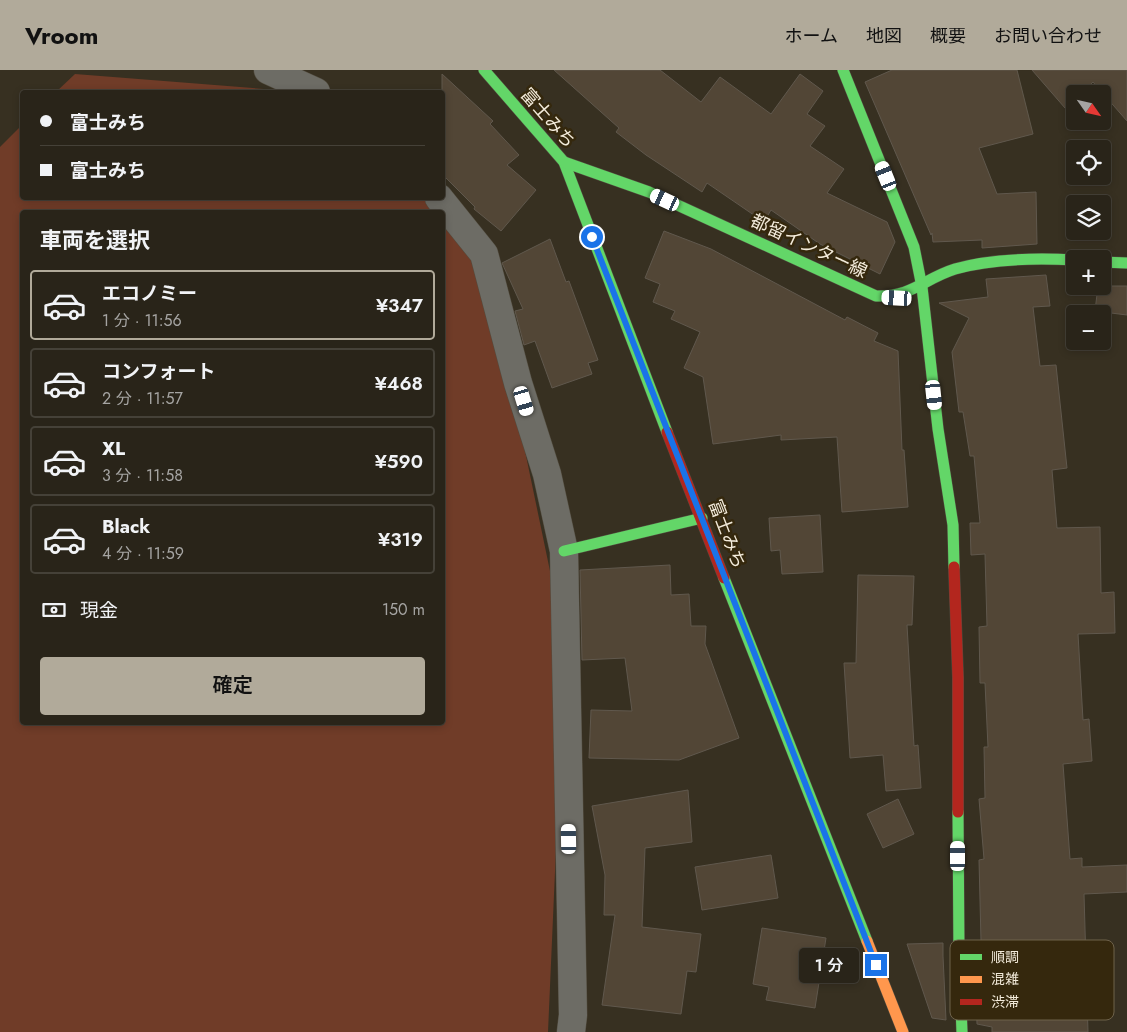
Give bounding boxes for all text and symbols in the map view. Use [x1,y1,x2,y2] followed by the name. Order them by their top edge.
[25,18,98,53] text: Vroom
[785,23,838,49] text: ホーム
[866,23,902,49] text: 地図
[930,23,966,49] text: 概要
[994,23,1102,49] text: お問い合わせ
[515,82,581,154] street label: 富士みち
[1066,85,1111,130] north arrow
[1066,85,1111,350] map controls
[70,109,146,136] text: 富士みち
[1066,140,1111,185] button: locate
[70,157,146,184] text: 富士みち
[873,159,898,193] car
[648,187,681,213] car
[1066,195,1111,240] button: layers
[746,208,872,284] street label: 都留インター線
[40,224,150,256] text: 車両を選択
[581,226,603,248] route start
[1066,250,1111,295] button: +
[102,280,197,307] text: エコノミー
[42,283,87,328] icon: car
[881,290,912,306] car
[376,292,423,319] text: ¥347
[1066,305,1111,350] button: −
[102,309,182,332] text: 1 分 · 11:56
[102,358,215,385] text: コンフォート
[42,361,87,406] icon: car
[375,370,423,397] text: ¥468
[924,379,943,411] car
[512,384,535,418] car
[102,387,183,410] text: 2 分 · 11:57
[102,435,125,462] text: XL
[42,439,87,484] icon: car
[375,448,423,475] text: ¥590
[102,464,183,487] text: 3 分 · 11:58
[702,496,752,572] street label: 富士みち
[102,513,150,540] text: Black
[42,517,87,562] icon: car
[378,526,423,553] text: ¥319
[102,542,184,565] text: 4 分 · 11:59
[40,596,68,624] icon: cash
[80,597,118,624] text: 現金
[382,598,425,621] text: 150 m
[40,657,425,715] button: 確定
[561,824,576,854] car
[950,841,965,871] car
[950,940,1114,1020] legend
[991,947,1019,967] text: 順調
[798,948,858,982] callout: 1 分
[815,954,843,977] text: 1 分
[865,954,887,976] route end
[991,969,1019,989] text: 混雑
[991,992,1019,1012] text: 渋滞

